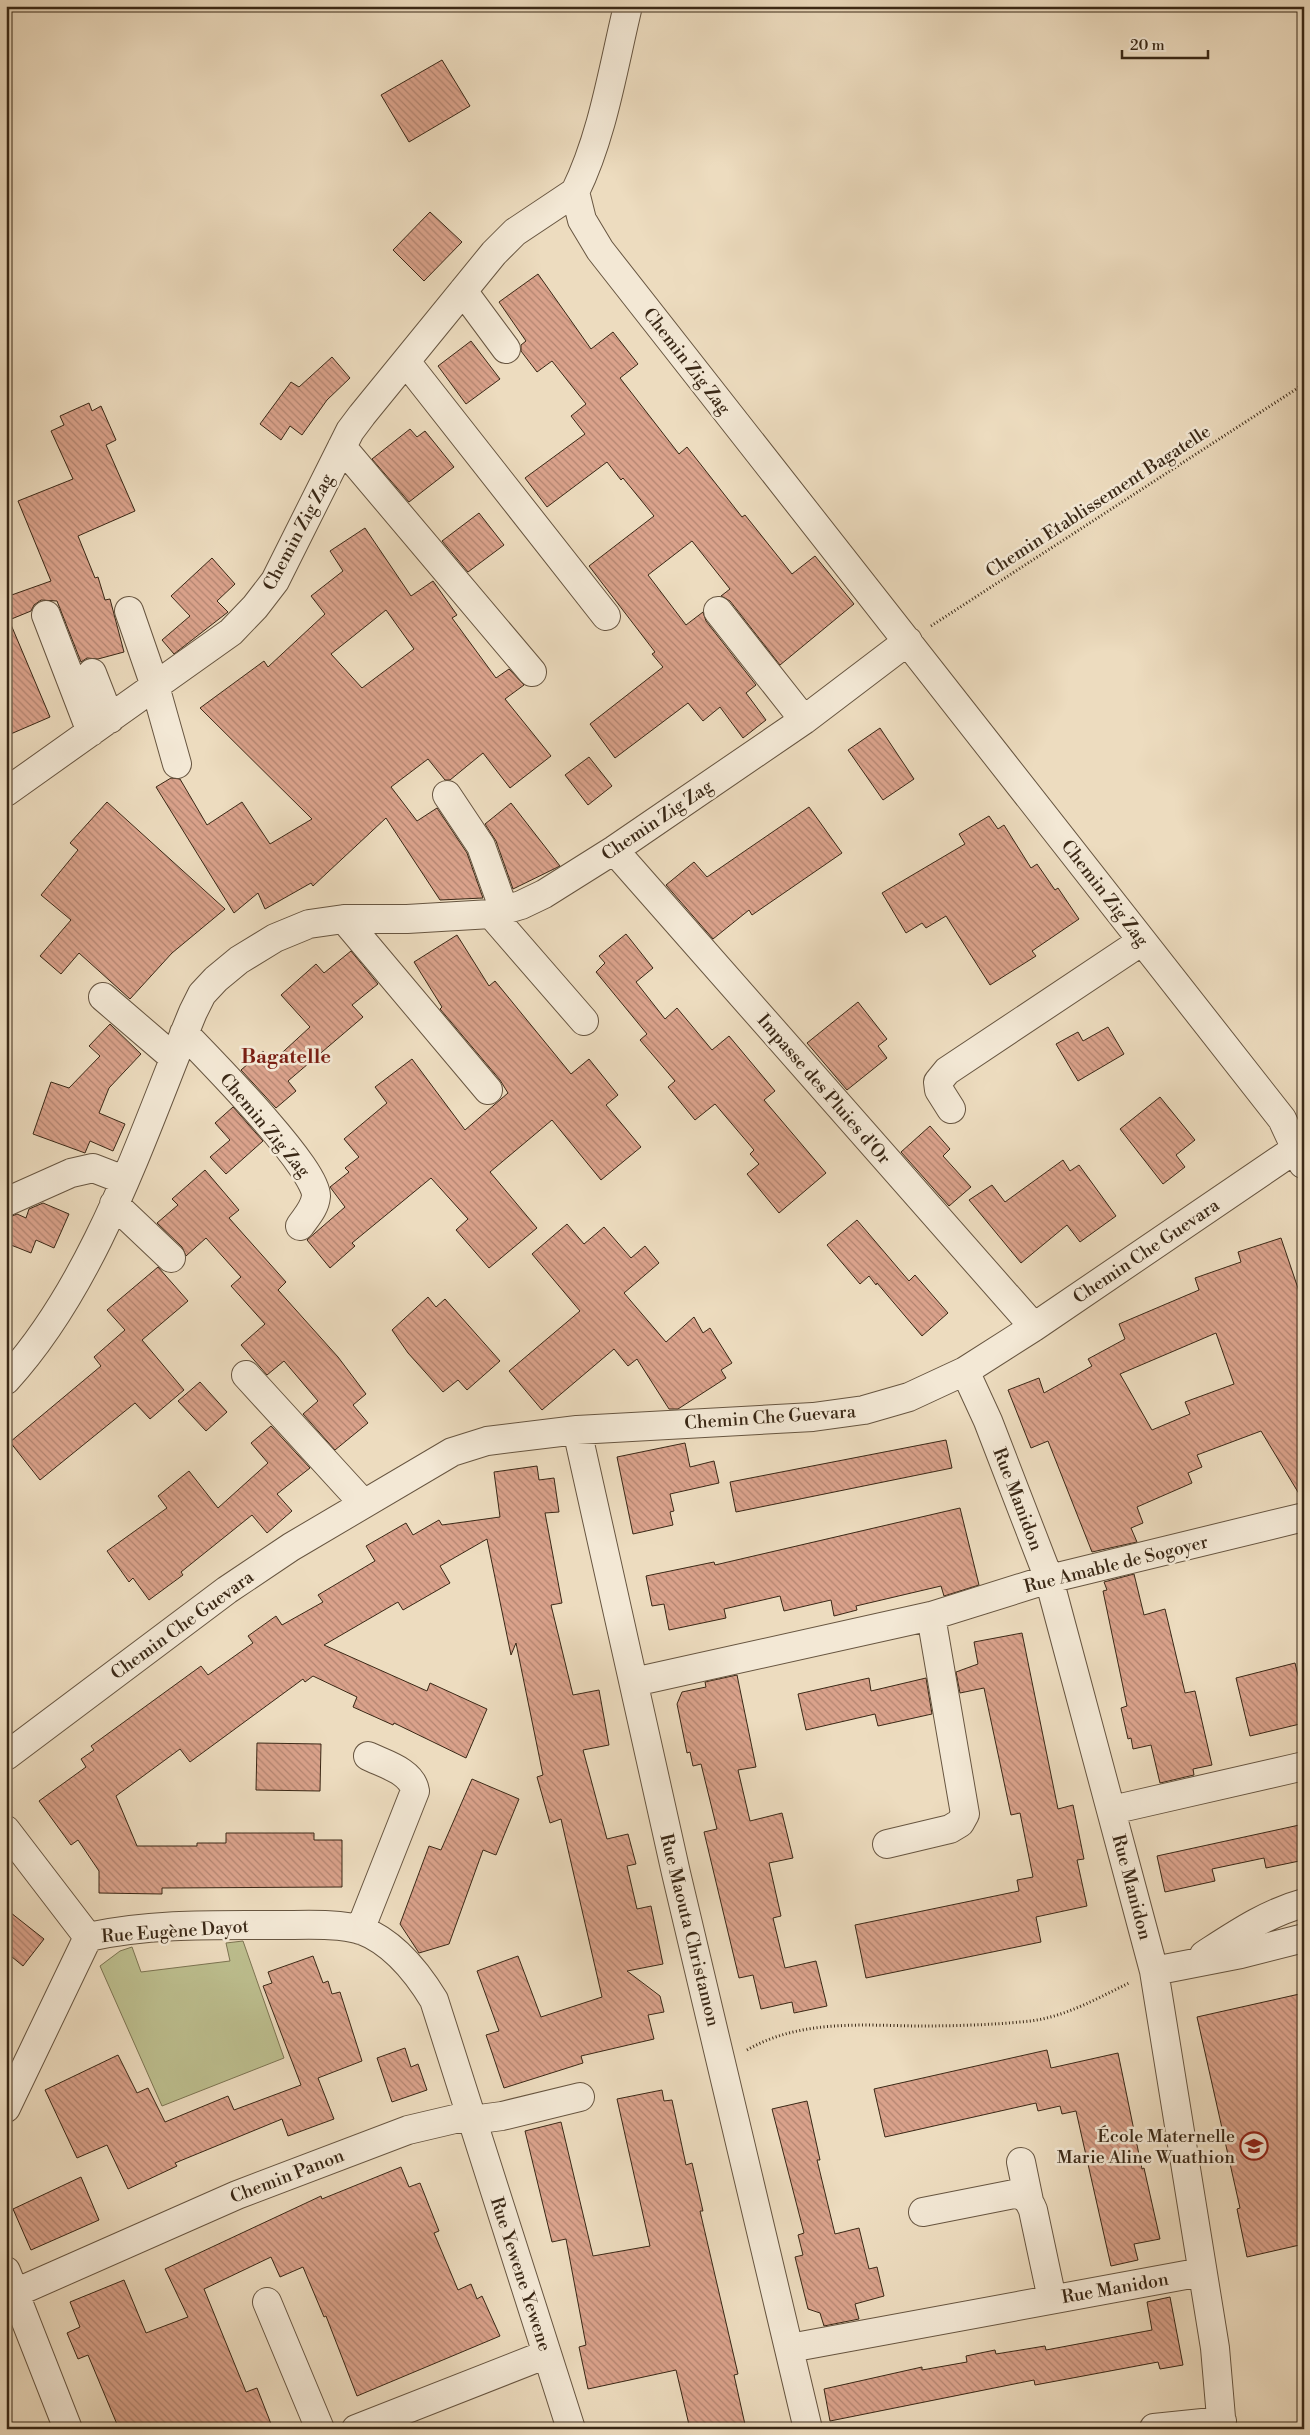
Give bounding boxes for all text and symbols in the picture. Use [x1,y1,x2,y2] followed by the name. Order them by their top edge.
[1122,28,1209,60] scale bar
[1130,36,1165,55] text: 20 m
[638,303,736,420] street label: Chemin Zig Zag
[981,420,1215,583] street label: Chemin Etablissement Bagatelle
[258,469,339,595] street label: Chemin Zig Zag
[597,774,718,866] street label: Chemin Zig Zag
[1056,835,1154,952] street label: Chemin Zig Zag
[752,1009,895,1170] street label: Impasse des Pluies d'Or
[241,1045,331,1070] district label: Bagatelle
[214,1068,315,1183] street label: Chemin Zig Zag
[1069,1193,1225,1309] street label: Chemin Che Guevara
[684,1400,857,1435] street label: Chemin Che Guevara
[987,1445,1048,1554] street label: Rue Manidon
[1022,1530,1211,1599] street label: Rue Amable de Sogoyer
[106,1565,259,1685] street label: Chemin Che Guevara
[654,1831,725,2029] street label: Rue Maouta Christamon
[1106,1832,1157,1943] street label: Rue Manidon
[101,1915,250,1948] street label: Rue Eugène Dayot
[1057,2125,1235,2169] place label: École Maternelle Marie Aline Wuathion
[1239,2131,1269,2161] school or university icon: École Maternelle Marie Aline Wuathion
[227,2144,348,2209] street label: Chemin Panon
[485,2194,556,2354] street label: Rue Yewene Yewene
[1060,2268,1171,2309] street label: Rue Manidon

